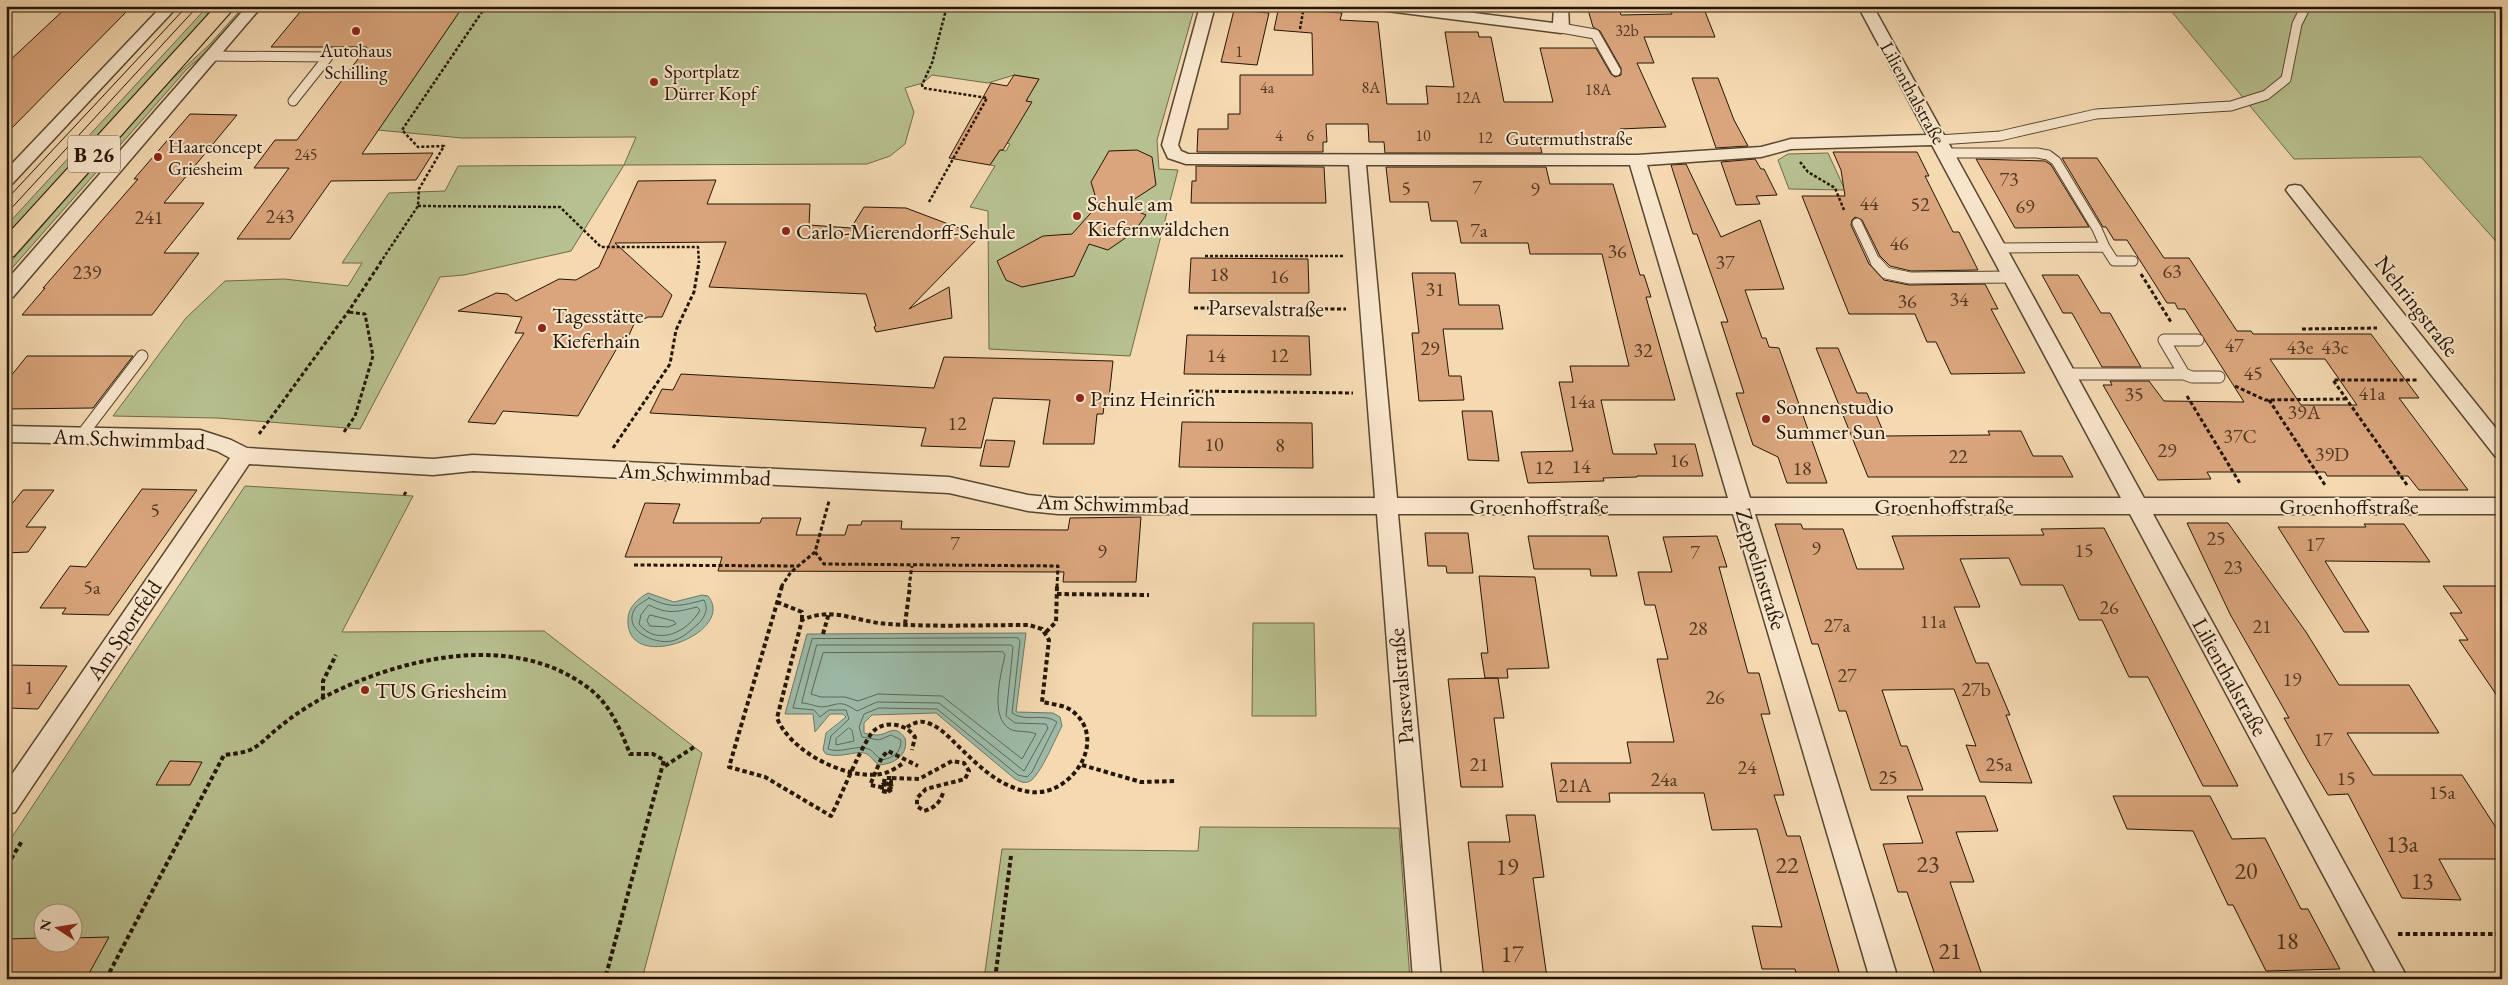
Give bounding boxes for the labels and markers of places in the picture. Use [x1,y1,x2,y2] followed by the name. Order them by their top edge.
[350,25,362,37] marker: Autohaus Schilling
[319,38,392,85] place label: Autohaus Schilling
[664,59,759,106] place label: Sportplatz Dürrer Kopf
[648,76,660,88] marker: Sportplatz Dürrer Kopf
[168,134,262,181] place label: Haarconcept Griesheim
[152,151,164,163] marker: Haarconcept Griesheim
[1087,189,1230,243] place label: Schule am Kiefernwäldchen
[1071,210,1083,222] marker: Schule am Kiefernwäldchen
[796,217,1016,246] place label: Carlo-Mierendorff-Schule
[780,225,792,237] marker: Carlo-Mierendorff-Schule
[552,301,644,355] place label: Tagesstätte Kieferhain
[536,322,548,334] marker: Tagesstätte Kieferhain
[1090,384,1216,413] place label: Prinz Heinrich
[1074,392,1086,404] marker: Prinz Heinrich
[1776,392,1894,446] place label: Sonnenstudio Summer Sun
[1760,413,1772,425] marker: Sonnenstudio Summer Sun
[375,676,508,705] place label: TUS Griesheim
[359,684,371,696] marker: TUS Griesheim

